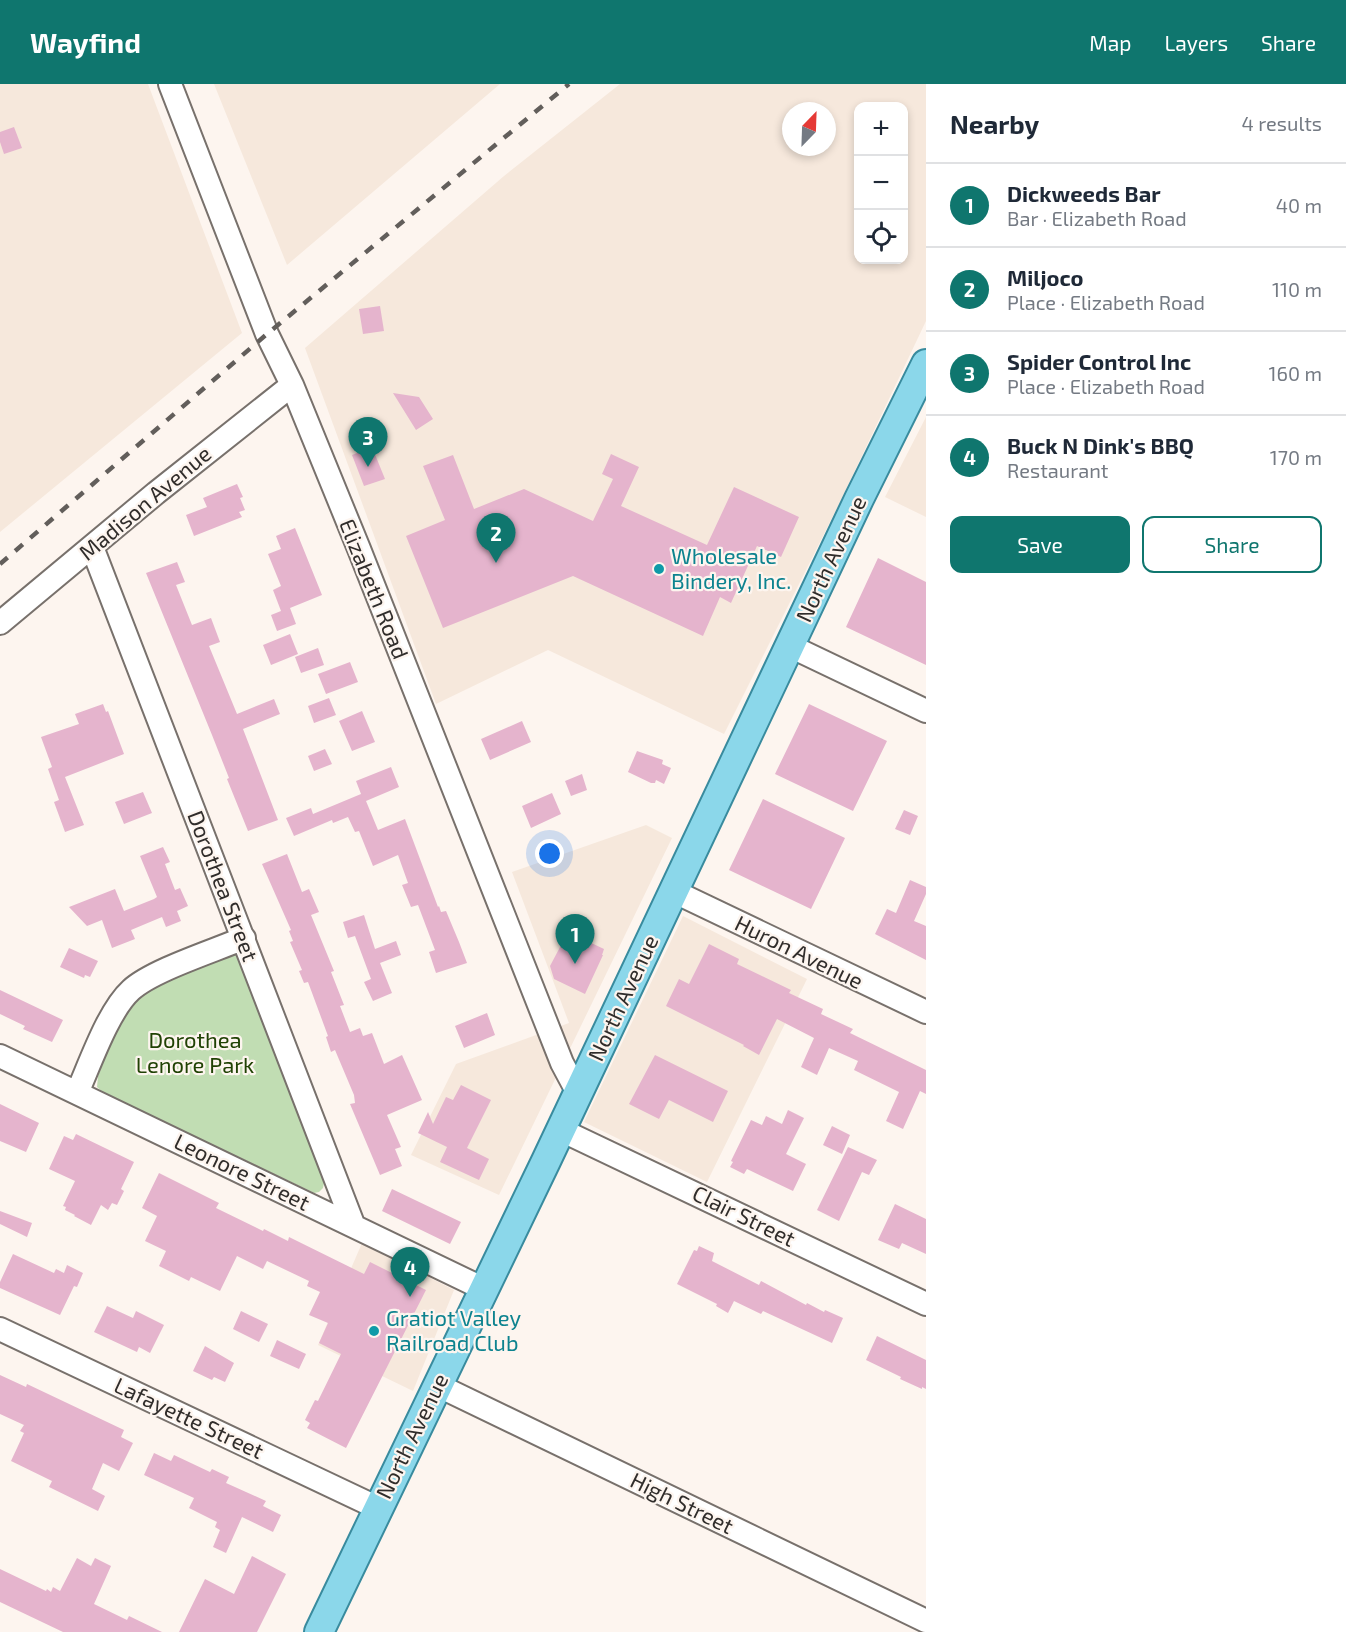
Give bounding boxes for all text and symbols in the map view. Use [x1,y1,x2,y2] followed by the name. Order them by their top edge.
[30,25,141,59] text: Wayfind
[1089,30,1131,55] text: Map
[1164,30,1228,55] text: Layers
[1261,30,1316,55] text: Share
[782,102,836,156] north arrow
[854,102,908,264] map controls
[854,102,908,156] button: +
[950,108,1039,139] text: Nearby
[1242,111,1322,135] text: 4 results
[854,156,908,210] button: −
[1007,180,1161,206] text: Dickweeds Bar
[965,193,974,217] text: 1
[1276,193,1322,217] text: 40 m
[1007,206,1187,230] text: Bar · Elizabeth Road
[854,210,908,264] button: locate
[1007,264,1084,290] text: Miljoco
[964,277,975,301] text: 2
[1272,277,1322,301] text: 110 m
[1007,290,1205,314] text: Place · Elizabeth Road
[1007,348,1191,374] text: Spider Control Inc
[964,361,975,385] text: 3
[1269,361,1322,385] text: 160 m
[1007,374,1205,398] text: Place · Elizabeth Road
[348,418,388,467] pin: 3
[1007,432,1194,458] text: Buck N Dink's BBQ
[73,440,216,565] street label: Madison Avenue
[963,445,976,469] text: 4
[1270,445,1322,469] text: 170 m
[1007,458,1108,482] text: Restaurant
[790,491,871,626] street label: North Avenue
[476,514,516,563] pin: 2
[335,515,415,662] street label: Elizabeth Road
[950,516,1130,573] button: Save
[1142,516,1322,573] button: Share
[671,542,791,593] place label: Wholesale Bindery, Inc.
[652,562,666,576] marker: Wholesale Bindery, Inc.
[183,807,265,965] street label: Dorothea Street
[535,839,564,868] your location
[731,909,868,993] street label: Huron Avenue
[556,914,594,964] pin: 1
[582,930,663,1065] street label: North Avenue
[136,1026,254,1077] park label: Dorothea Lenore Park
[171,1127,314,1215] street label: Leonore Street
[689,1179,800,1251] street label: Clair Street
[390,1248,430,1297] pin: 4
[386,1304,521,1355] place label: Gratiot Valley Railroad Club
[367,1324,381,1338] marker: Gratiot Valley Railroad Club
[370,1369,453,1502] street label: North Avenue
[111,1371,268,1463] street label: Lafayette Street
[627,1466,738,1538] street label: High Street

